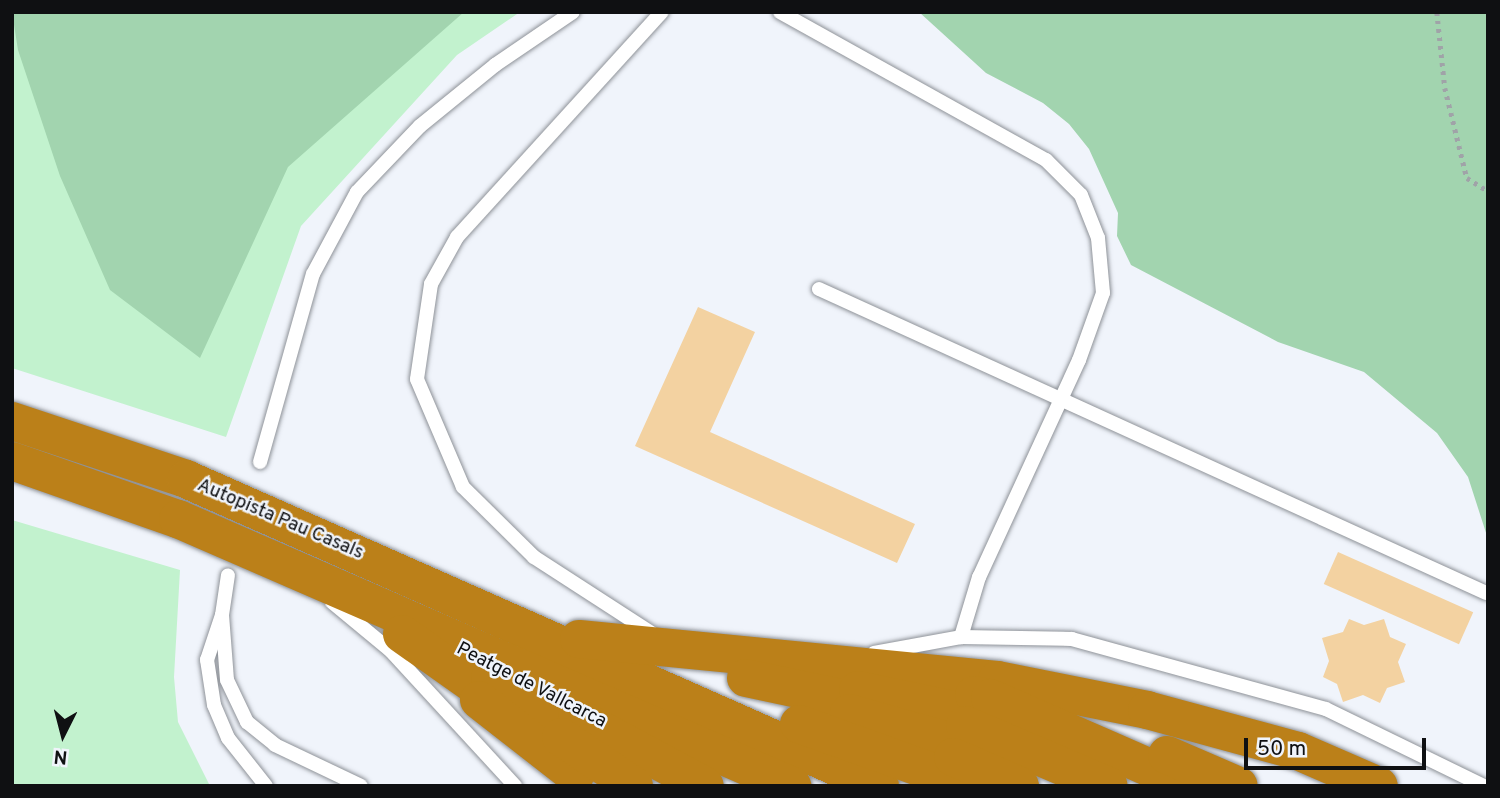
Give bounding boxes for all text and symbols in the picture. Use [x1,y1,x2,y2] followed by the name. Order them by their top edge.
[193,475,367,565] street label: Autopista Pau Casals
[452,638,610,734] street label: Peatge de Vallcarca
[28,700,98,770] north arrow
[1248,724,1430,768] scale bar
[1257,736,1306,763] text: 50 m
[53,743,69,769] text: N

